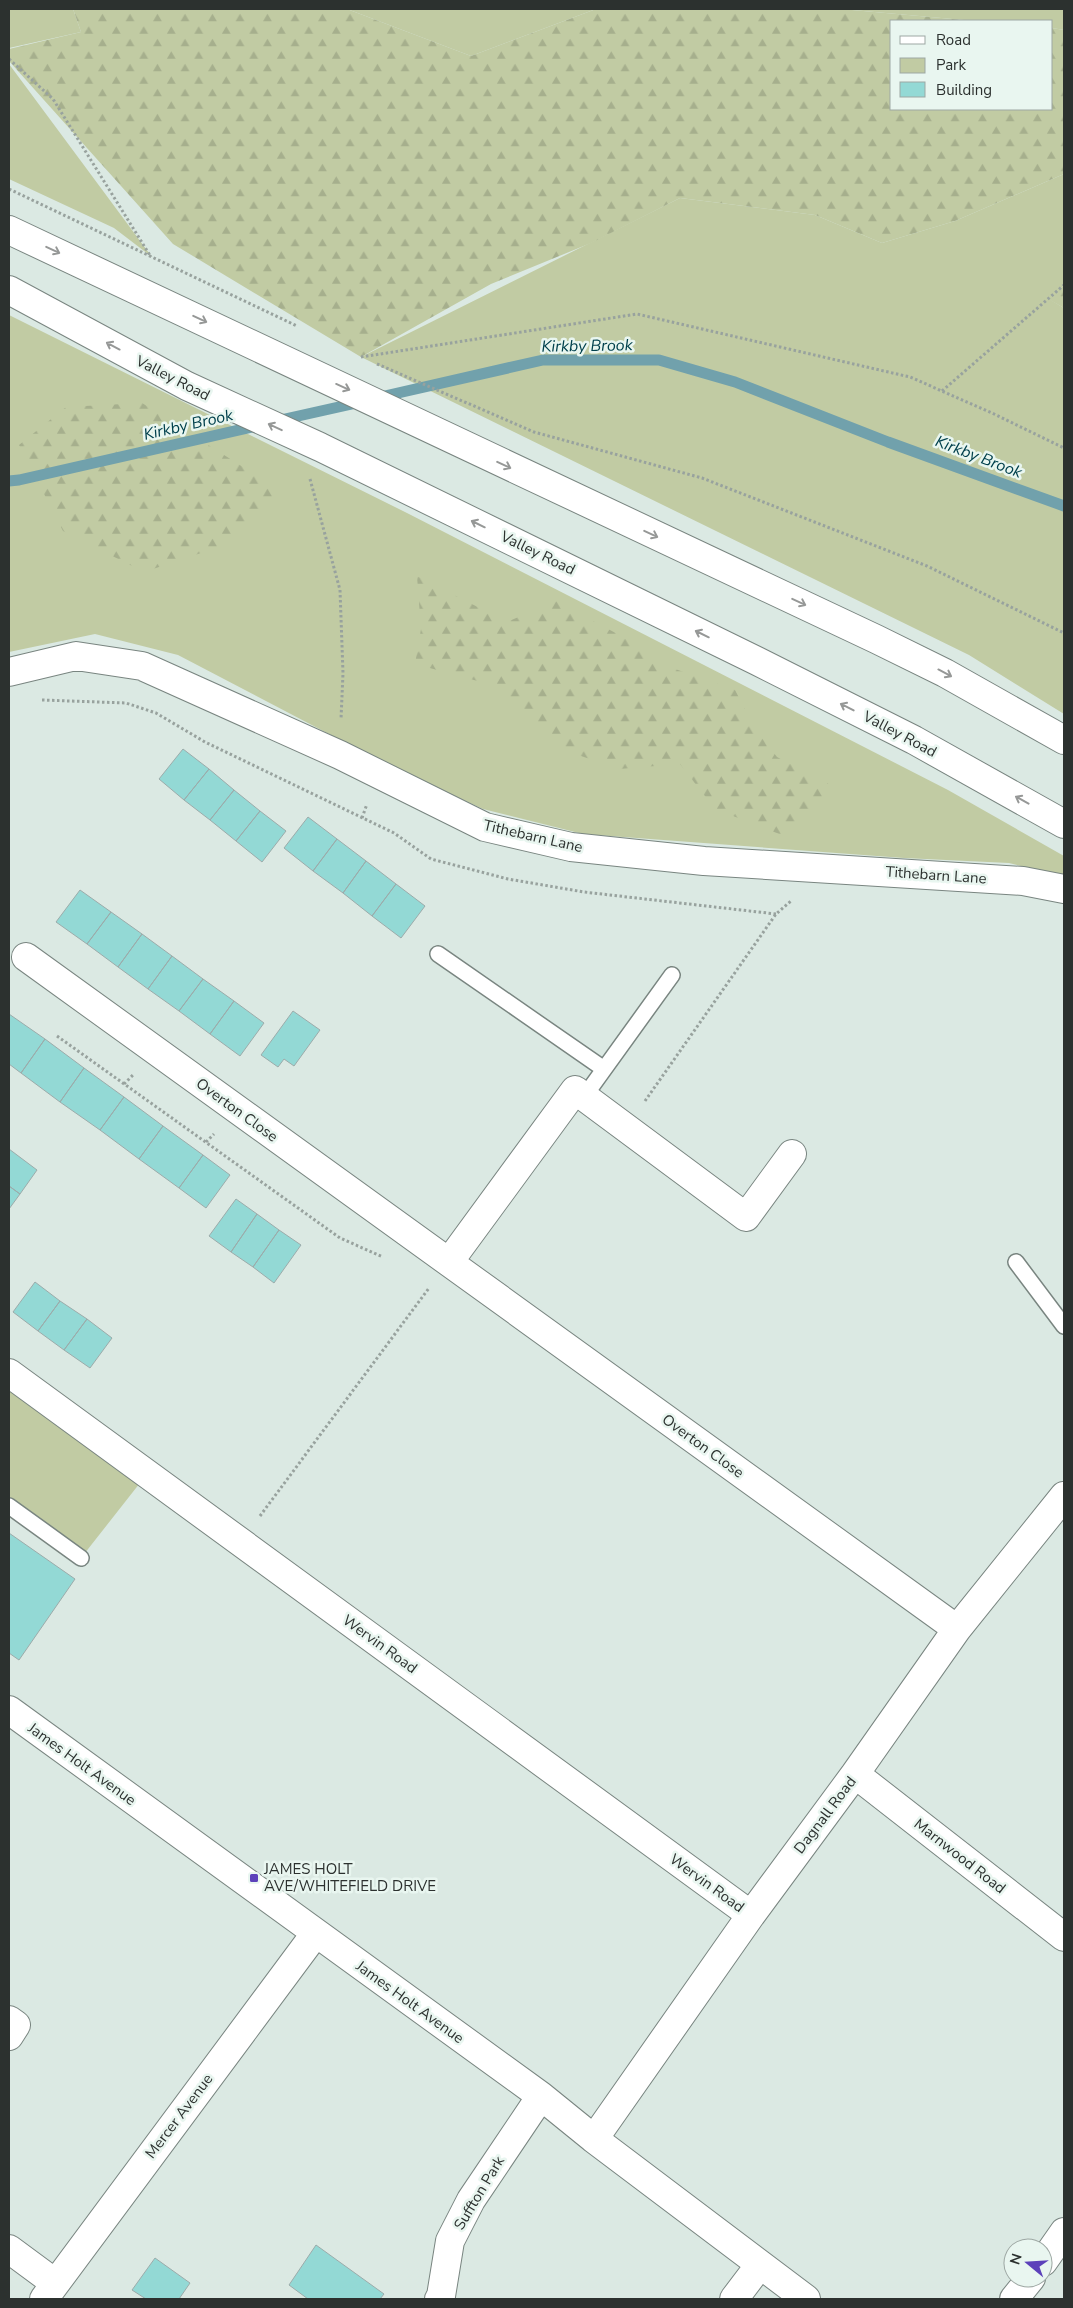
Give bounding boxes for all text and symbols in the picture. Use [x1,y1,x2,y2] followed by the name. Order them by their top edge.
[890,20,1053,110] legend
[936,30,971,50] text: Road
[936,55,966,75] text: Park
[936,80,992,100] text: Building
[45,246,60,256] one-way arrow
[192,315,207,325] one-way arrow
[541,334,634,358] water label: Kirkby Brook
[106,341,121,351] one-way arrow
[132,350,213,405] street label: Valley Road
[335,383,350,392] one-way arrow
[141,404,236,446] water label: Kirkby Brook
[268,422,283,431] one-way arrow
[932,430,1026,484] water label: Kirkby Brook
[496,461,511,470] one-way arrow
[471,519,486,528] one-way arrow
[497,526,579,580] street label: Valley Road
[643,530,658,539] one-way arrow
[791,598,806,607] one-way arrow
[695,629,710,638] one-way arrow
[937,669,952,678] one-way arrow
[840,702,855,712] one-way arrow
[859,706,940,762] street label: Valley Road
[1014,795,1029,805] one-way arrow
[481,815,585,857] street label: Tithebarn Lane
[885,861,987,889] street label: Tithebarn Lane
[192,1073,282,1147] street label: Overton Close
[658,1409,748,1483] street label: Overton Close
[339,1610,421,1678] street label: Wervin Road
[23,1717,140,1810] street label: James Holt Avenue
[789,1772,861,1858] street label: Dagnall Road
[910,1814,1010,1898] street label: Marnwood Road
[666,1849,748,1917] street label: Wervin Road
[263,1859,436,1896] place label: JAMES HOLT AVE/WHITEFIELD DRIVE
[248,1872,260,1884] marker: JAMES HOLT AVE/WHITEFIELD DRIVE
[351,1955,468,2048] street label: James Holt Avenue
[141,2070,217,2162] street label: Mercer Avenue
[449,2152,509,2234] street label: Suffton Park
[1003,2238,1053,2288] north arrow
[1005,2251,1027,2267] text: N

